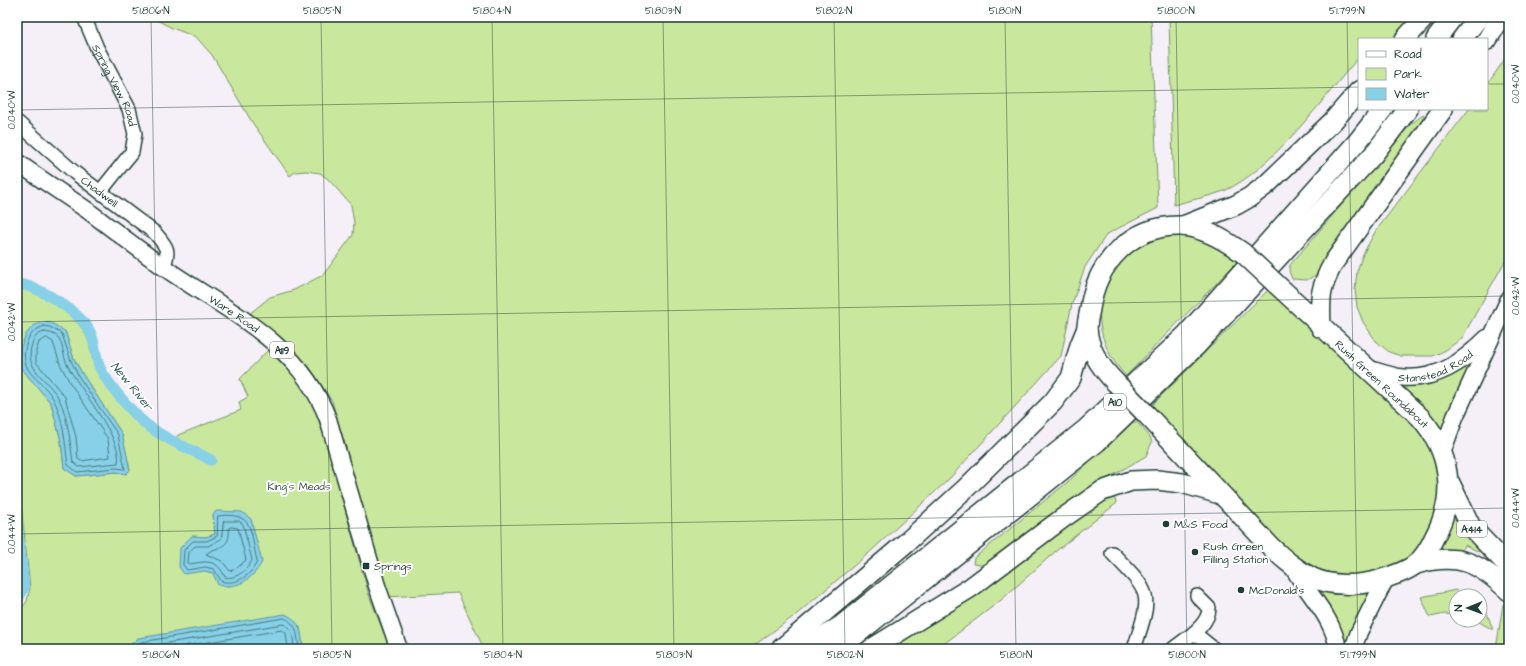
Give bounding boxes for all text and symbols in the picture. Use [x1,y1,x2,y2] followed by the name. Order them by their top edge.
[132,4,170,18] text: 51.806°N
[303,4,341,18] text: 51.805°N
[473,4,511,18] text: 51.804°N
[645,4,681,18] text: 51.803°N
[816,4,852,18] text: 51.802°N
[989,4,1021,18] text: 51.801°N
[1157,4,1195,18] text: 51.800°N
[1329,4,1365,18] text: 51.799°N
[1358,38,1488,110] legend
[88,42,140,128] street label: Spring View Road
[1394,46,1422,63] text: Road
[1509,64,1523,103] text: 0.040°W
[1394,66,1422,83] text: Park
[1394,86,1430,103] text: Water
[5,90,19,129] text: 0.040°W
[78,173,121,211] street label: Chadwell
[1509,276,1523,315] text: 0.042°W
[206,292,262,337] street label: Ware Road
[5,302,19,341] text: 0.042°W
[1332,337,1432,432] street label: Rush Green Roundabout
[270,342,294,358] road number: A119
[1397,347,1476,386] street label: Stanstead Road
[107,358,157,415] water label: New River
[1104,394,1126,410] road number: A10
[267,479,331,495] park label: King's Meads
[1509,488,1523,528] text: 0.044°W
[5,514,19,554] text: 0.044°W
[1174,517,1228,532] place label: M&S Food
[1161,519,1171,529] marker: M&S Food
[1457,521,1487,537] road number: A414
[1203,539,1268,568] place label: Rush Green Filling Station
[1190,547,1200,557] marker: Rush Green Filling Station
[374,559,412,575] place label: Springs
[361,561,371,571] marker: Springs
[1249,583,1305,598] place label: McDonald's
[1236,585,1246,595] marker: McDonald's
[1448,588,1488,628] north arrow
[1451,604,1466,612] text: N
[142,648,180,662] text: 51.806°N
[313,648,351,662] text: 51.805°N
[484,648,522,662] text: 51.804°N
[656,648,692,662] text: 51.803°N
[827,648,863,662] text: 51.802°N
[1000,648,1032,662] text: 51.801°N
[1168,648,1206,662] text: 51.800°N
[1340,648,1376,662] text: 51.799°N

